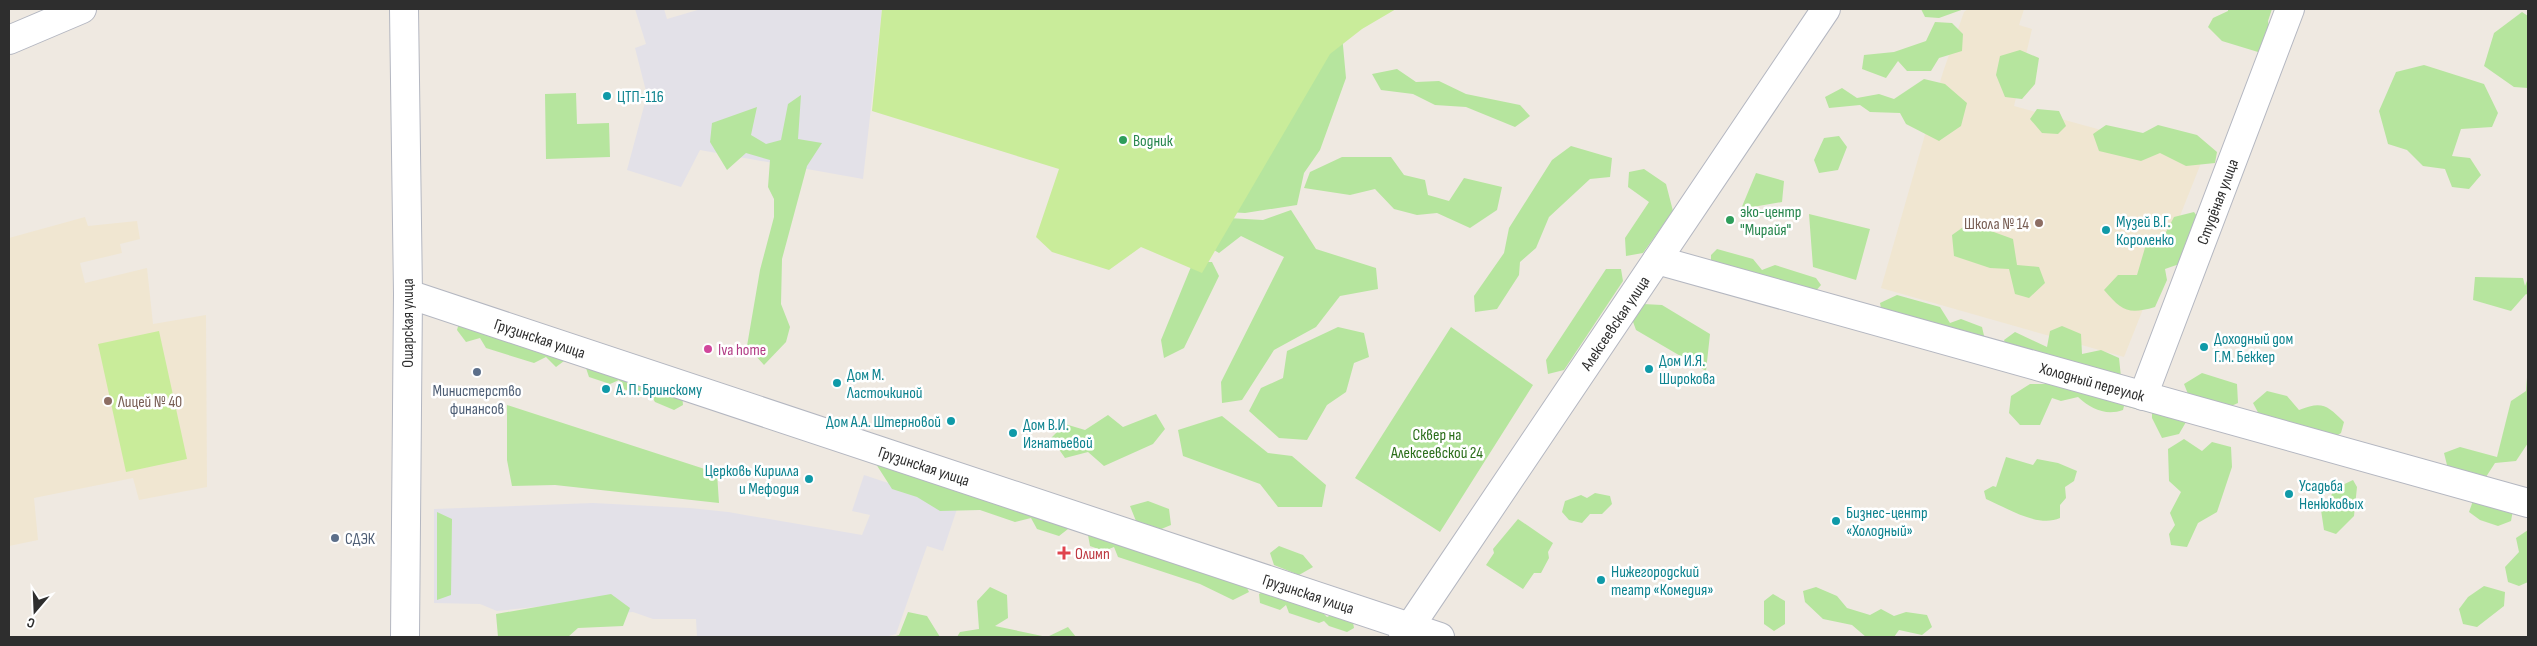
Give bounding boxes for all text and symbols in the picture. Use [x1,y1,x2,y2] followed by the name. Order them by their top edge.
[617,88,664,107] place label: ЦТП-116
[601,90,613,102] marker: ЦТП-116
[1133,132,1174,151] place label: Водник
[1117,134,1129,146] marker: Водник
[2193,157,2243,248] street label: Студёная улица
[1740,203,1801,240] place label: эко-центр "Мирайя"
[2116,213,2174,250] place label: Музей В.Г. Короленко
[1724,214,1736,226] marker: эко-центр "Мирайя"
[1964,215,2029,234] place label: Школа № 14
[2033,217,2045,229] marker: Школа № 14
[2100,224,2112,236] marker: Музей В.Г. Короленко
[1577,273,1654,375] street label: Алексеевская улица
[399,278,418,368] street label: Ошарская улица
[491,315,588,363] street label: Грузинская улица
[2214,330,2293,367] place label: Доходный дом Г.М. Беккер
[718,341,766,360] place label: Iva home
[2198,341,2210,353] marker: Доходный дом Г.М. Беккер
[702,343,714,355] marker: Iva home
[1659,352,1715,389] place label: Дом И.Я. Широкова
[2037,359,2147,407] street label: Холодный переулок
[1643,363,1655,375] marker: Дом И.Я. Широкова
[471,366,483,378] marker: Министерство финансов
[846,366,923,403] place label: Дом М. Ласточкиной
[831,377,843,389] marker: Дом М. Ласточкиной
[615,381,702,400] place label: А. П. Бринскому
[432,382,522,419] place label: Министерство финансов
[600,383,612,395] marker: А. П. Бринскому
[117,393,182,412] place label: Лицей № 40
[102,395,114,407] marker: Лицей № 40
[826,413,941,432] place label: Дом А.А. Штерновой
[945,415,957,427] marker: Дом А.А. Штерновой
[1023,416,1093,453] place label: Дом В.И. Игнатьевой
[1390,426,1483,463] park label: Сквер на Алексеевской 24
[1007,427,1019,439] marker: Дом В.И. Игнатьевой
[876,443,972,491] street label: Грузинская улица
[705,462,799,499] place label: Церковь Кирилла и Мефодия
[803,473,815,485] marker: Церковь Кирилла и Мефодия
[2299,477,2363,514] place label: Усадьба Ненюковых
[2283,488,2295,500] marker: Усадьба Ненюковых
[1846,504,1928,541] place label: Бизнес-центр «Холодный»
[1830,515,1842,527] marker: Бизнес-центр «Холодный»
[345,530,376,549] place label: СДЭК
[329,532,341,544] marker: СДЭК
[1075,545,1110,564] place label: Олимп
[1057,546,1071,560] marker: Олимп
[1611,563,1714,600] place label: Нижегородский театр «Комедия»
[1260,571,1356,619] street label: Грузинская улица
[1595,574,1607,586] marker: Нижегородский театр «Комедия»
[10,586,60,636] north arrow
[25,614,37,632] text: С

